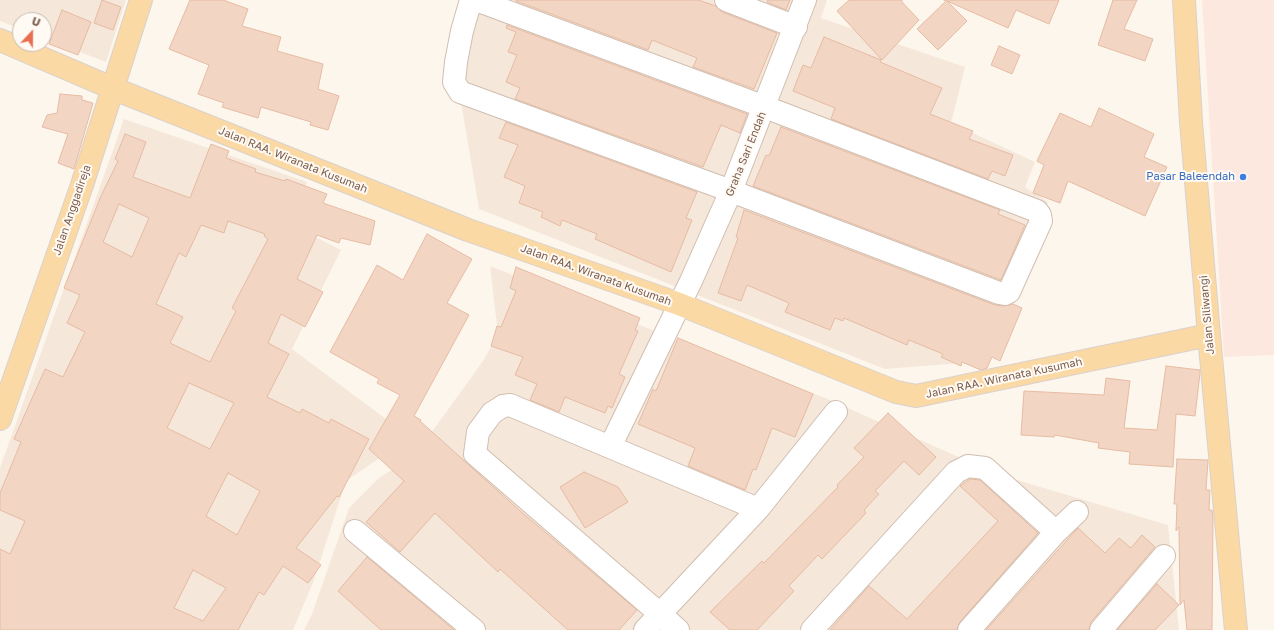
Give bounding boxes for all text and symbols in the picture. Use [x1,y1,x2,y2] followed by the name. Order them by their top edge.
[12,12,52,52] north arrow
[30,14,42,29] text: U
[723,110,769,198] street label: Graha Sari Endah
[217,124,369,196] street label: Jalan RAA. Wiranata Kusumah
[50,163,94,257] street label: Jalan Anggadireja
[1146,170,1235,184] place label: Pasar Baleendah
[1238,172,1248,182] marker: Pasar Baleendah
[519,242,673,308] street label: Jalan RAA. Wiranata Kusumah
[1197,275,1217,355] street label: Jalan Siliwangi
[925,355,1083,401] street label: Jalan RAA. Wiranata Kusumah

